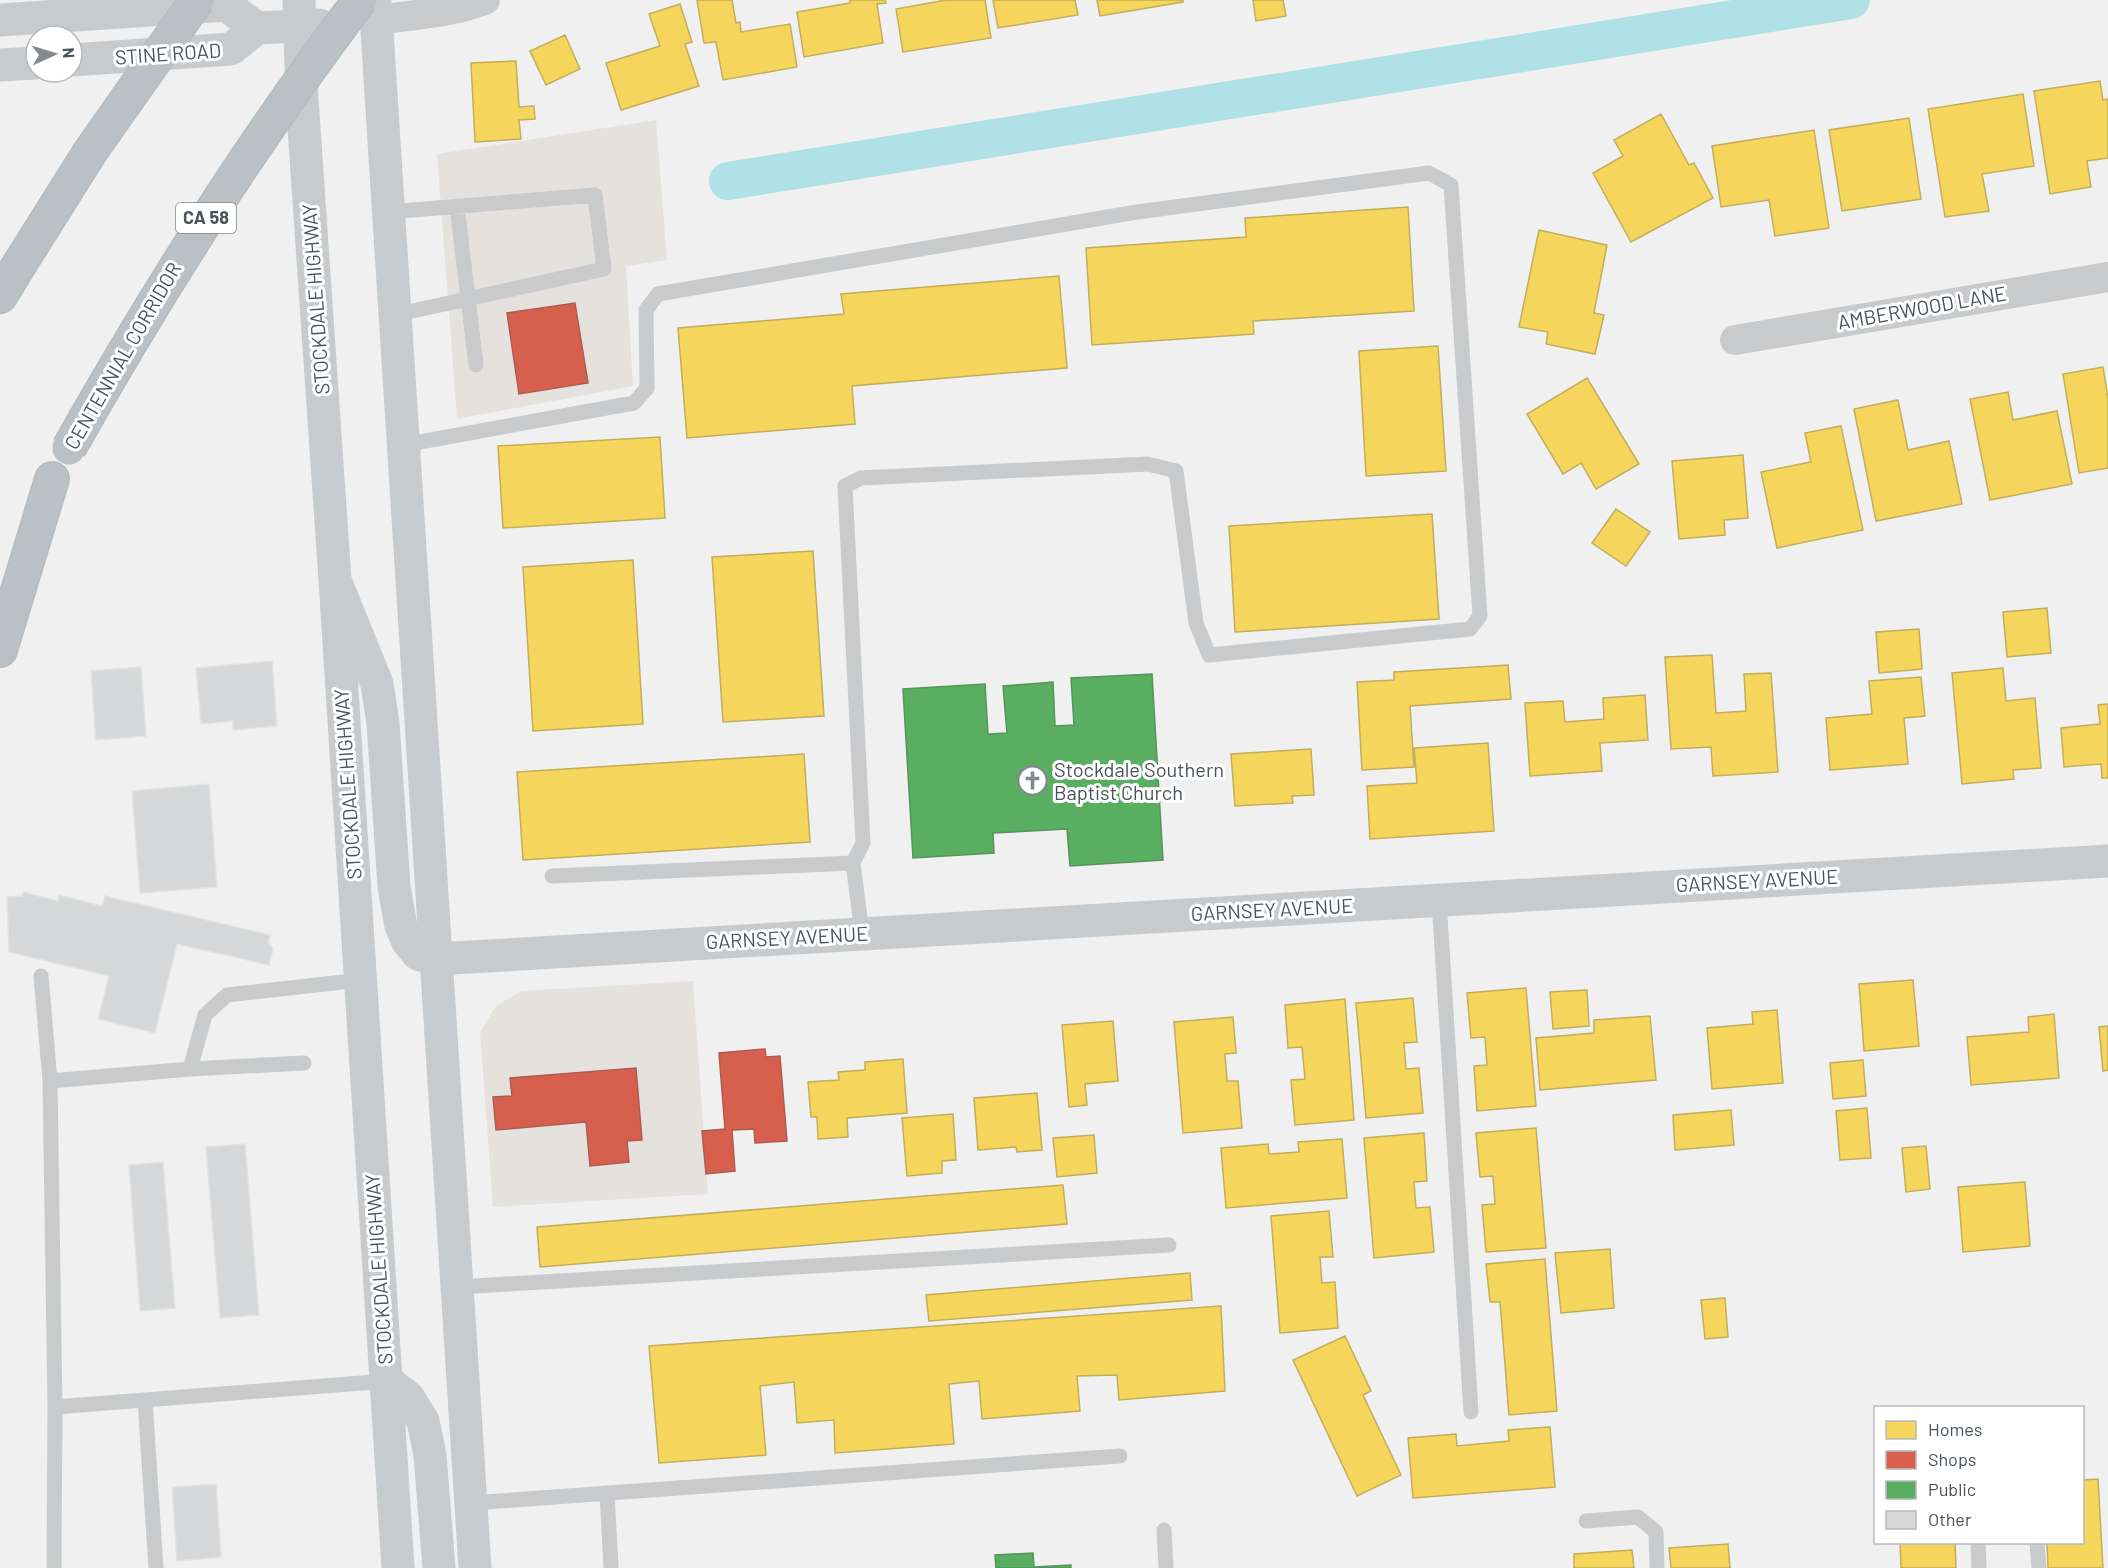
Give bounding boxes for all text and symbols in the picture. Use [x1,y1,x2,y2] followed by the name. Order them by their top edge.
[24,24,84,84] north arrow
[114,37,222,69] street label: STINE ROAD
[60,47,79,59] text: N
[176,203,236,233] road number: CA 58
[296,203,334,395] street label: STOCKDALE HIGHWAY
[59,258,186,453] street label: CENTENNIAL CORRIDOR
[1835,280,2008,334] street label: AMBERWOOD LANE
[328,688,366,880] street label: STOCKDALE HIGHWAY
[1054,757,1224,804] place label: Stockdale Southern Baptist Church
[1017,765,1049,797] church icon: Stockdale Southern Baptist Church
[1675,864,1839,896] street label: GARNSEY AVENUE
[1190,893,1354,925] street label: GARNSEY AVENUE
[705,921,869,953] street label: GARNSEY AVENUE
[359,1173,397,1365] street label: STOCKDALE HIGHWAY
[1874,1406,2084,1544] legend
[1928,1418,1982,1440] text: Homes
[1928,1448,1977,1470] text: Shops
[1928,1478,1976,1500] text: Public
[1928,1508,1972,1530] text: Other

